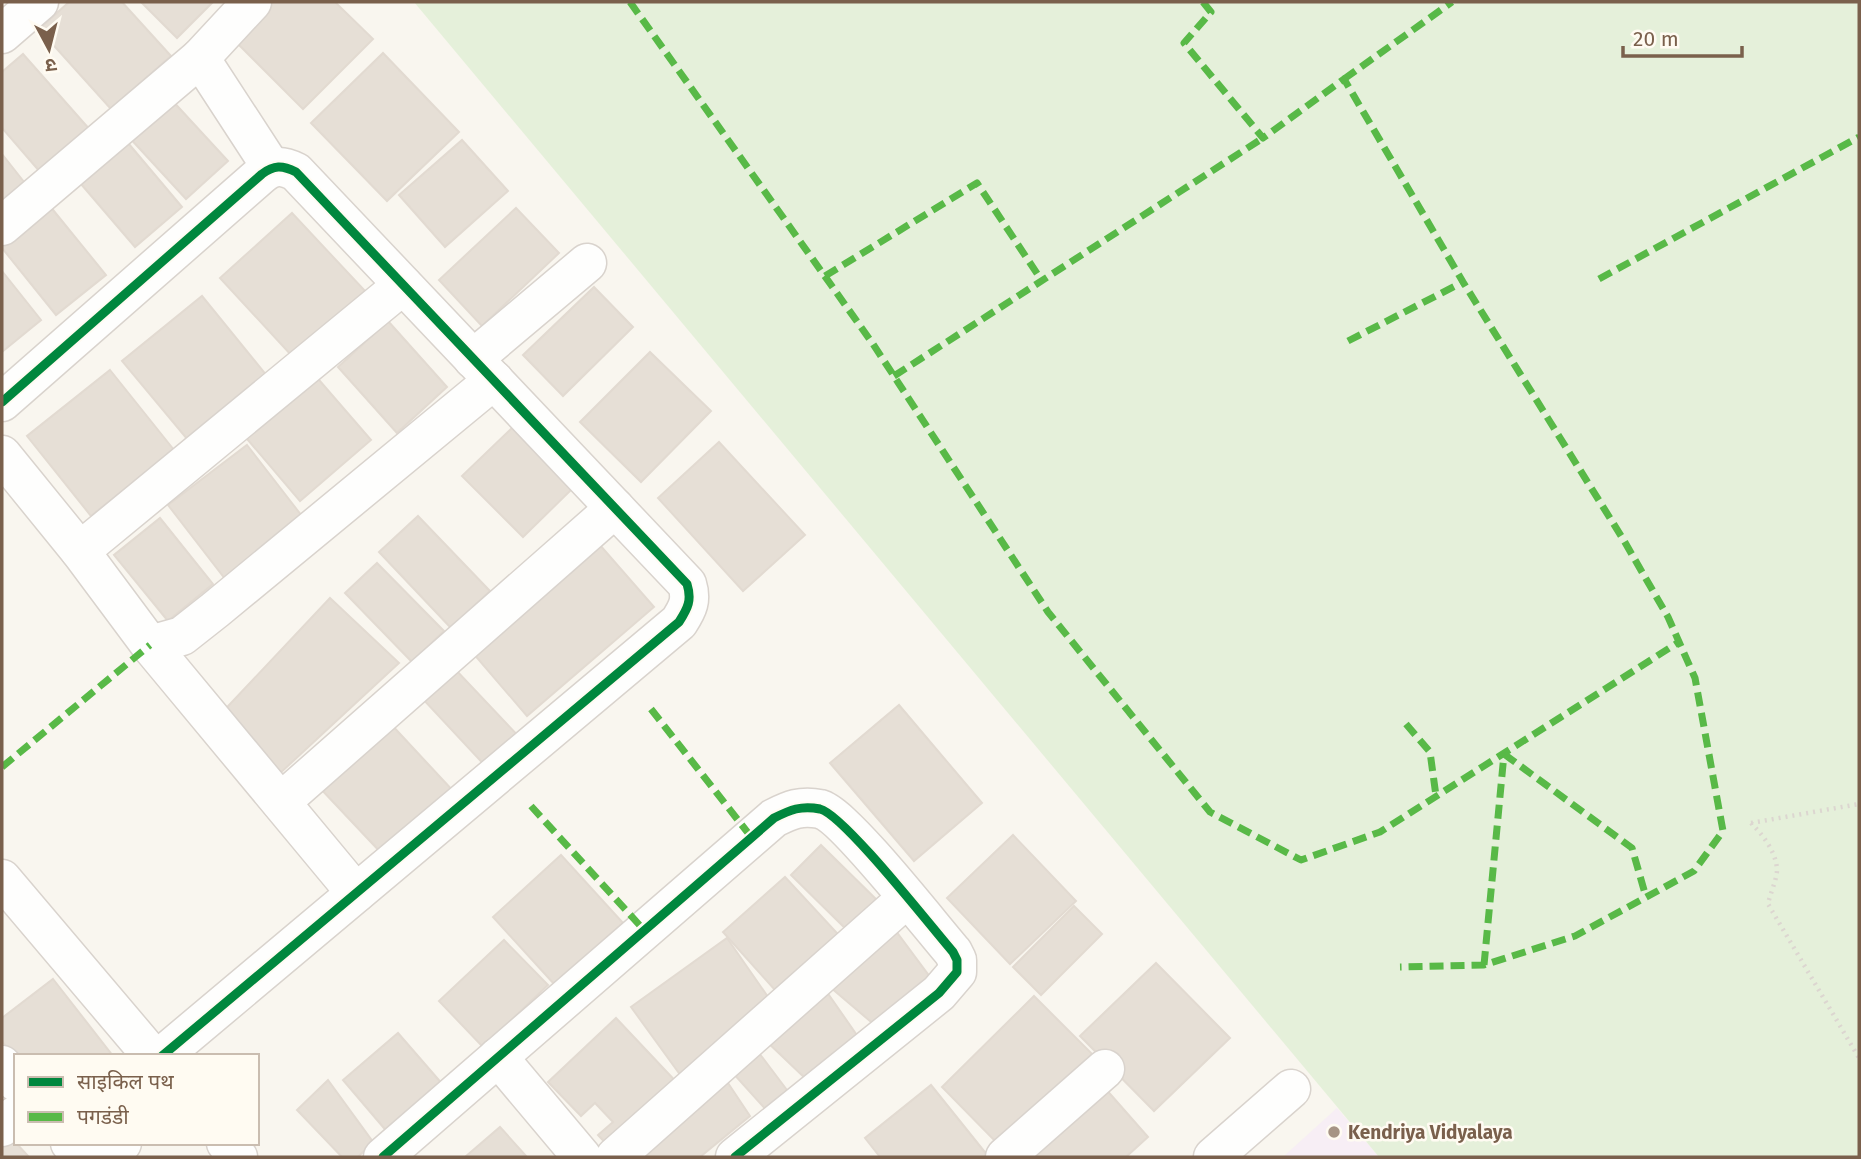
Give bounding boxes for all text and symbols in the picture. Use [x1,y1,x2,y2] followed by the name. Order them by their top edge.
[14,14,84,84] north arrow
[1623,14,1742,58] scale bar
[1633,26,1679,52] text: 20 m
[43,53,58,78] text: उ
[14,1054,259,1145] legend
[77,1069,174,1095] text: साइकिल पथ
[77,1104,129,1130] text: पगडंडी
[1348,1121,1513,1144] place label: Kendriya Vidyalaya
[1326,1124,1342,1140] marker: Kendriya Vidyalaya

